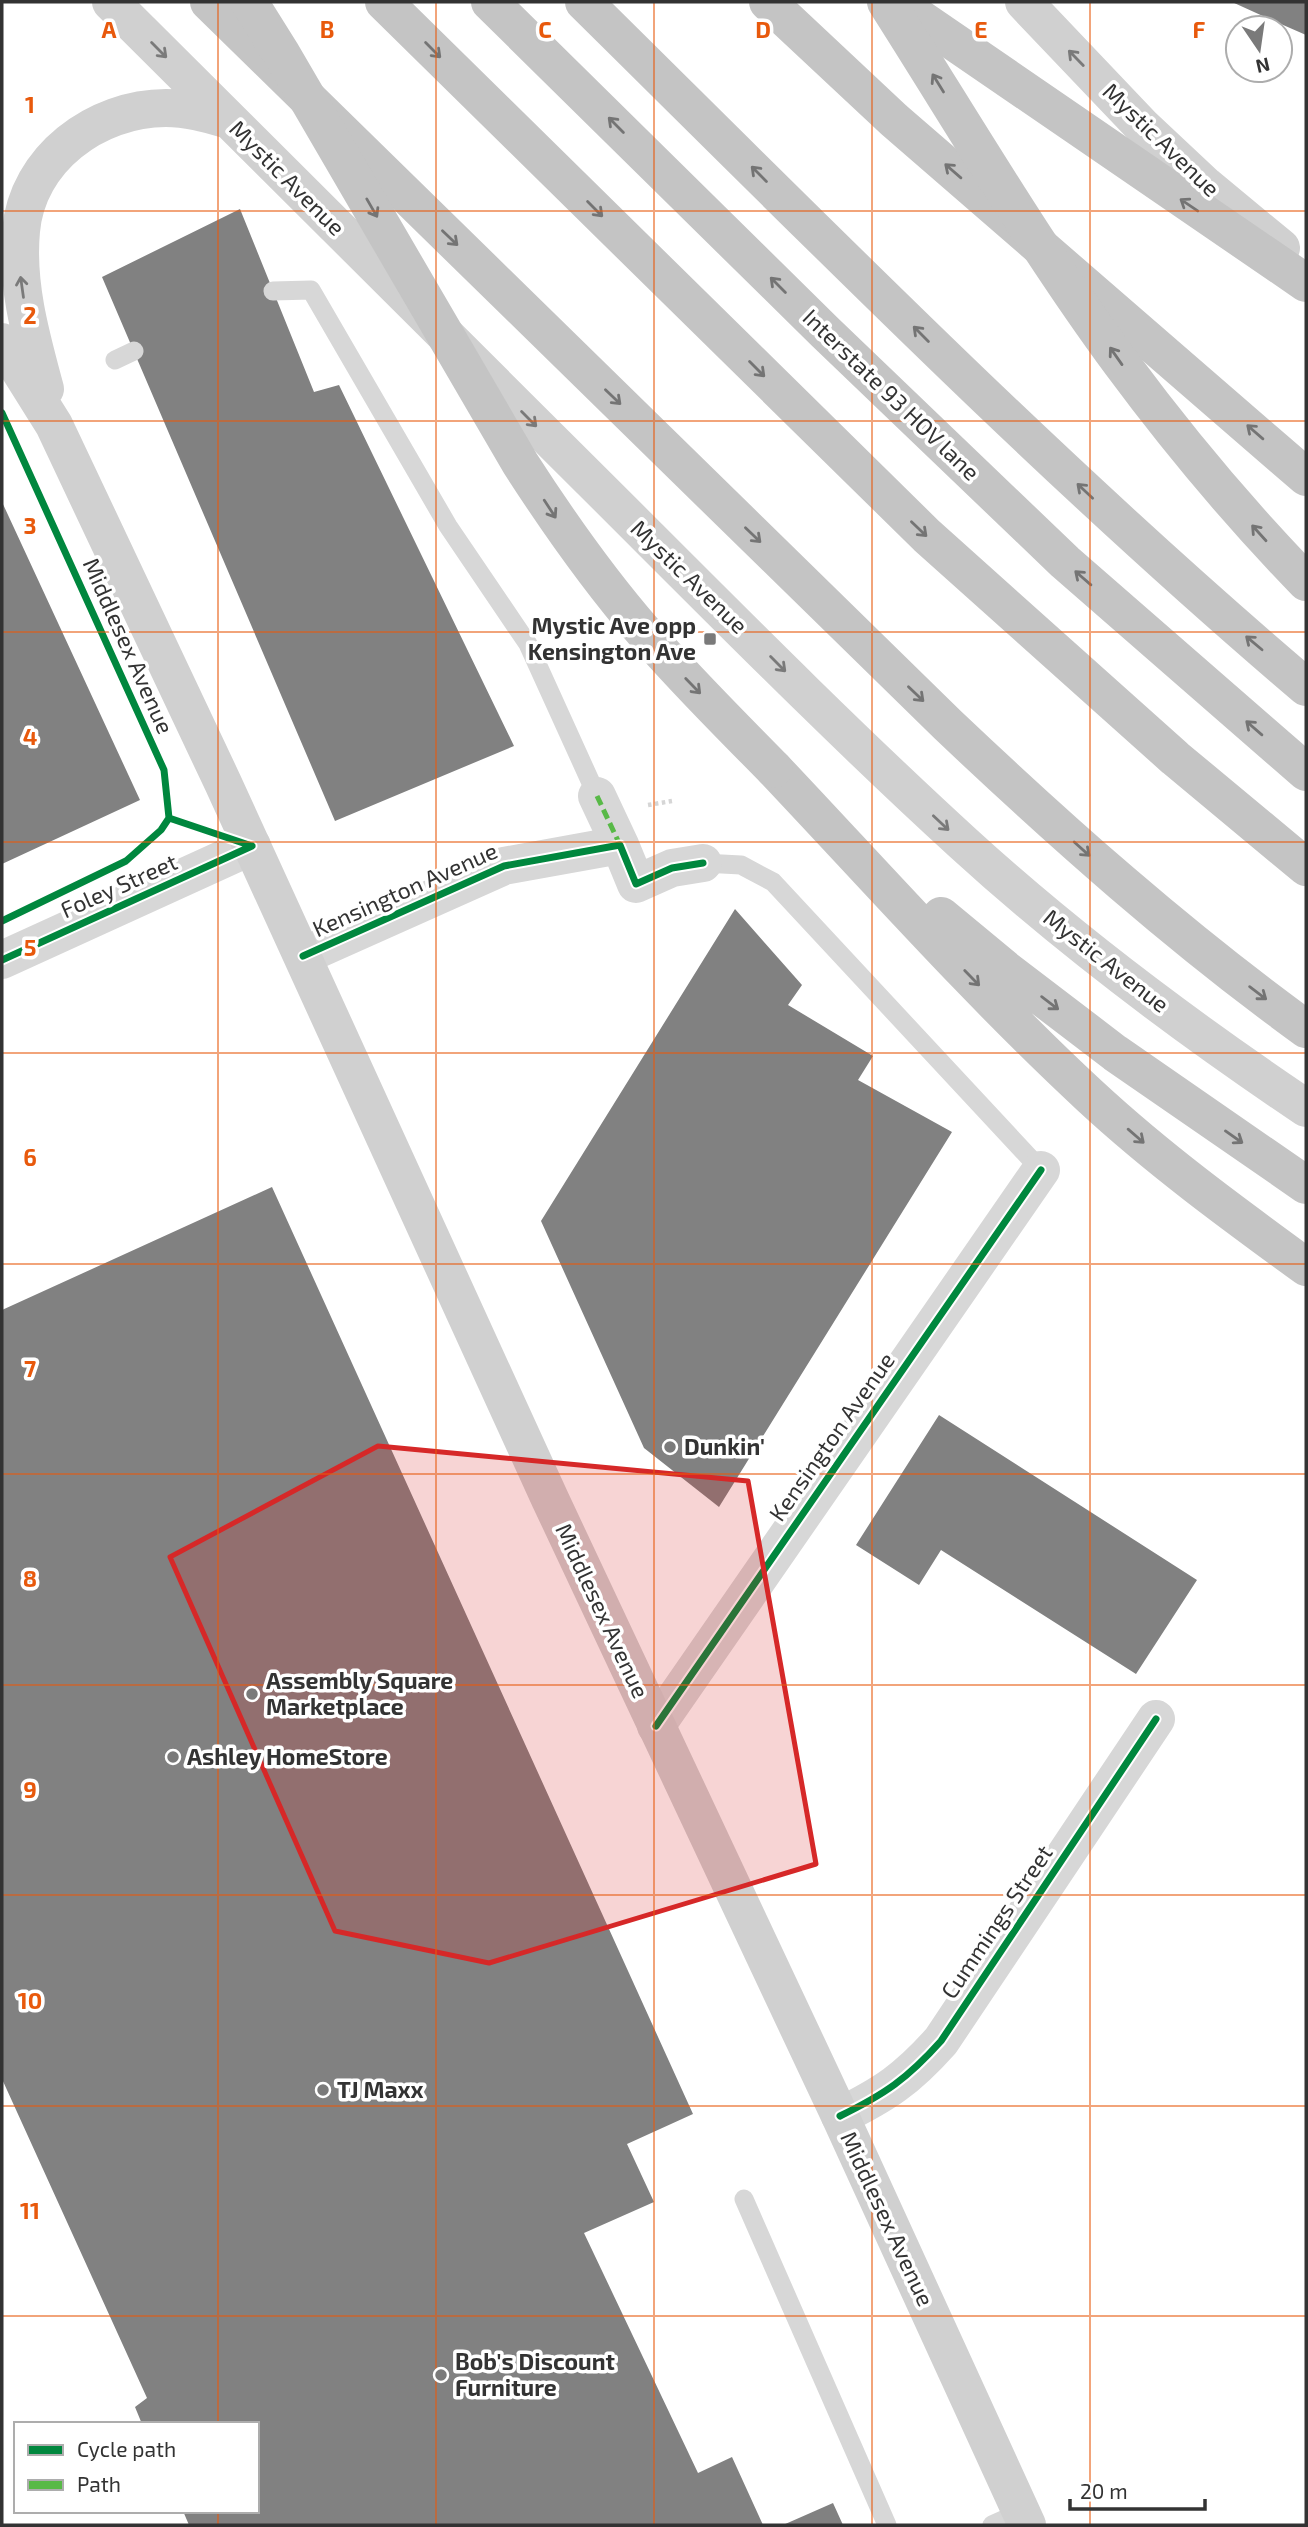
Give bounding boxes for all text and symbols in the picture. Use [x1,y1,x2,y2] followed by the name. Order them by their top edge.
[1224,14,1294,84] north arrow
[101,15,117,43] text: A
[320,15,334,43] text: B
[538,15,552,43] text: C
[755,15,771,43] text: D
[974,15,988,43] text: E
[1193,15,1206,43] text: F
[424,41,441,58] one-way arrow
[151,42,168,59] one-way arrow
[1068,50,1085,67] one-way arrow
[1254,53,1272,79] text: N
[931,74,945,94] one-way arrow
[1098,77,1226,202] street label: Mystic Avenue
[25,90,35,118] text: 1
[224,114,351,241] street label: Mystic Avenue
[607,117,624,134] one-way arrow
[944,163,962,179] one-way arrow
[750,166,767,183] one-way arrow
[365,197,379,217] one-way arrow
[1179,197,1199,211] one-way arrow
[586,201,603,218] one-way arrow
[441,229,458,246] one-way arrow
[16,276,29,299] one-way arrow
[769,277,786,294] one-way arrow
[23,301,37,329] text: 2
[798,303,986,486] street label: Interstate 93 HOV lane
[912,325,929,342] one-way arrow
[1109,347,1123,366] one-way arrow
[749,360,766,377] one-way arrow
[604,388,621,405] one-way arrow
[520,410,537,427] one-way arrow
[1246,424,1264,440] one-way arrow
[1077,483,1094,500] one-way arrow
[542,499,557,518] one-way arrow
[23,511,37,539] text: 3
[626,514,754,639] street label: Mystic Avenue
[911,520,928,537] one-way arrow
[1251,524,1267,542] one-way arrow
[745,526,762,543] one-way arrow
[78,553,180,738] street label: Middlesex Avenue
[1075,570,1092,587] one-way arrow
[528,611,696,665] place label: Mystic Ave opp Kensington Ave
[702,631,718,647] marker: Mystic Ave opp Kensington Ave
[1246,635,1264,651] one-way arrow
[769,656,786,673] one-way arrow
[684,677,701,694] one-way arrow
[907,685,924,702] one-way arrow
[1246,720,1264,736] one-way arrow
[23,722,37,750] text: 4
[932,814,949,831] one-way arrow
[308,836,501,942] street label: Kensington Avenue
[1073,841,1091,857] one-way arrow
[56,847,182,923] street label: Foley Street
[1038,903,1175,1018] street label: Mystic Avenue
[24,933,36,961] text: 5
[964,970,981,987] one-way arrow
[1249,986,1267,1001] one-way arrow
[1040,995,1059,1010] one-way arrow
[1127,1128,1145,1144] one-way arrow
[1224,1130,1243,1144] one-way arrow
[23,1143,37,1171] text: 6
[763,1347,900,1526] street label: Kensington Avenue
[24,1354,36,1382] text: 7
[684,1432,765,1460] place label: Dunkin'
[662,1439,678,1455] marker: Dunkin'
[550,1519,656,1702] street label: Middlesex Avenue
[23,1564,37,1592] text: 8
[266,1666,453,1720] place label: Assembly Square Marketplace
[244,1686,260,1702] marker: Assembly Square Marketplace
[187,1742,388,1770] place label: Ashley HomeStore
[165,1749,181,1765] marker: Ashley HomeStore
[23,1775,37,1803] text: 9
[934,1839,1058,2004] street label: Cummings Street
[18,1986,42,2014] text: 10
[337,2075,424,2103] place label: TJ Maxx
[315,2082,331,2098] marker: TJ Maxx
[835,2127,941,2310] street label: Middlesex Avenue
[20,2196,40,2224] text: 11
[455,2347,615,2401] place label: Bob's Discount Furniture
[433,2367,449,2383] marker: Bob's Discount Furniture
[14,2422,259,2513] legend
[77,2436,176,2461] text: Cycle path
[1070,2468,1205,2512] scale bar
[77,2471,121,2496] text: Path
[1080,2478,1128,2503] text: 20 m

